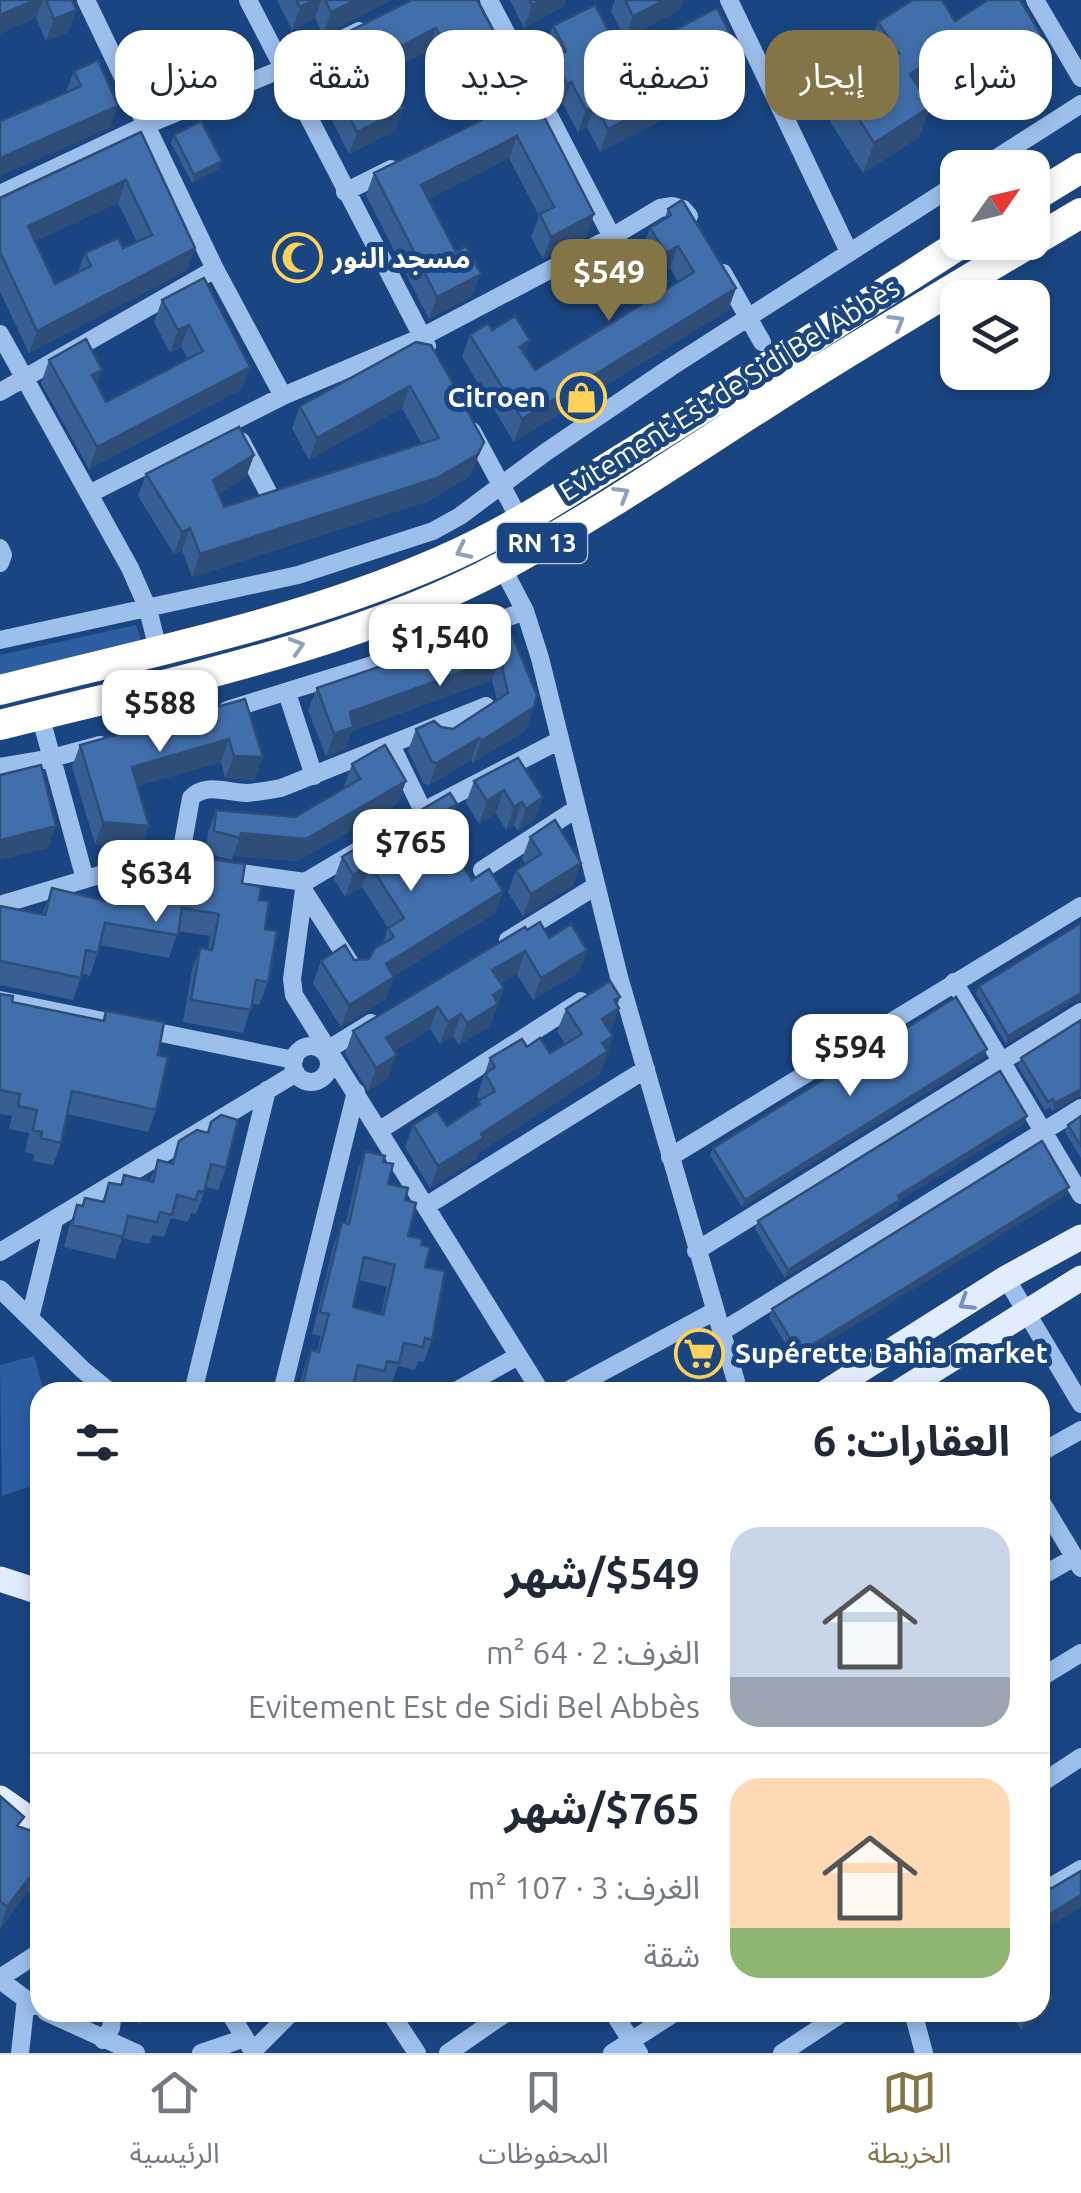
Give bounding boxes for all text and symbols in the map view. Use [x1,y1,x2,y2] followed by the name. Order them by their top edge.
[115,30,254,120] chip: منزل
[274,30,405,120] chip: شقة
[425,30,564,120] chip: جديد
[584,30,745,120] chip: تصفية
[765,30,899,120] chip: إيجار
[919,30,1052,120] chip: شراء
[940,150,1050,260] north arrow
[940,150,1050,390] map controls
[271,232,323,284] mosque icon: مسجد النور
[550,239,668,324] pin: $549
[331,242,471,275] place label: مسجد النور
[573,253,645,289] text: $549
[553,271,905,506] street label: Evitement Est de Sidi Bel Abbès
[940,280,1050,390] button: layers
[886,314,904,334] one-way arrow
[555,371,607,423] shop icon: Citroen
[448,381,546,412] place label: Citroen
[611,487,629,506] one-way arrow
[497,523,587,563] road number: RN 13
[456,538,474,558] one-way arrow
[359,604,521,689] pin: $1,540
[391,618,489,654] text: $1,540
[288,637,305,658] one-way arrow
[101,670,219,755] pin: $588
[124,684,196,720] text: $588
[352,809,470,894] pin: $765
[375,823,447,859] text: $765
[97,840,215,925] pin: $634
[120,854,192,890] text: $634
[791,1014,909,1099] pin: $594
[814,1028,886,1064] text: $594
[959,1291,977,1310] one-way arrow
[674,1327,726,1379] supermarket icon: Supérette Bahia market
[735,1337,1048,1368] place label: Supérette Bahia market
[70,1415,125,1470] icon: filters
[813,1417,1010,1464] text: العقارات: 6
[505,1550,700,1597] text: $549/شهر
[810,1567,930,1687] icon: home
[486,1634,700,1670] text: الغرف: 2 · 64 m²
[248,1688,700,1724] text: Evitement Est de Sidi Bel Abbès
[505,1785,700,1832] text: $765/شهر
[810,1818,930,1938] icon: home
[468,1869,700,1905] text: الغرف: 3 · 107 m²
[644,1937,700,1973] text: شقة
[130,2065,220,2184] tab: الرئيسية
[479,2065,609,2184] tab: المحفوظات
[868,2065,951,2184] tab: الخريطة

